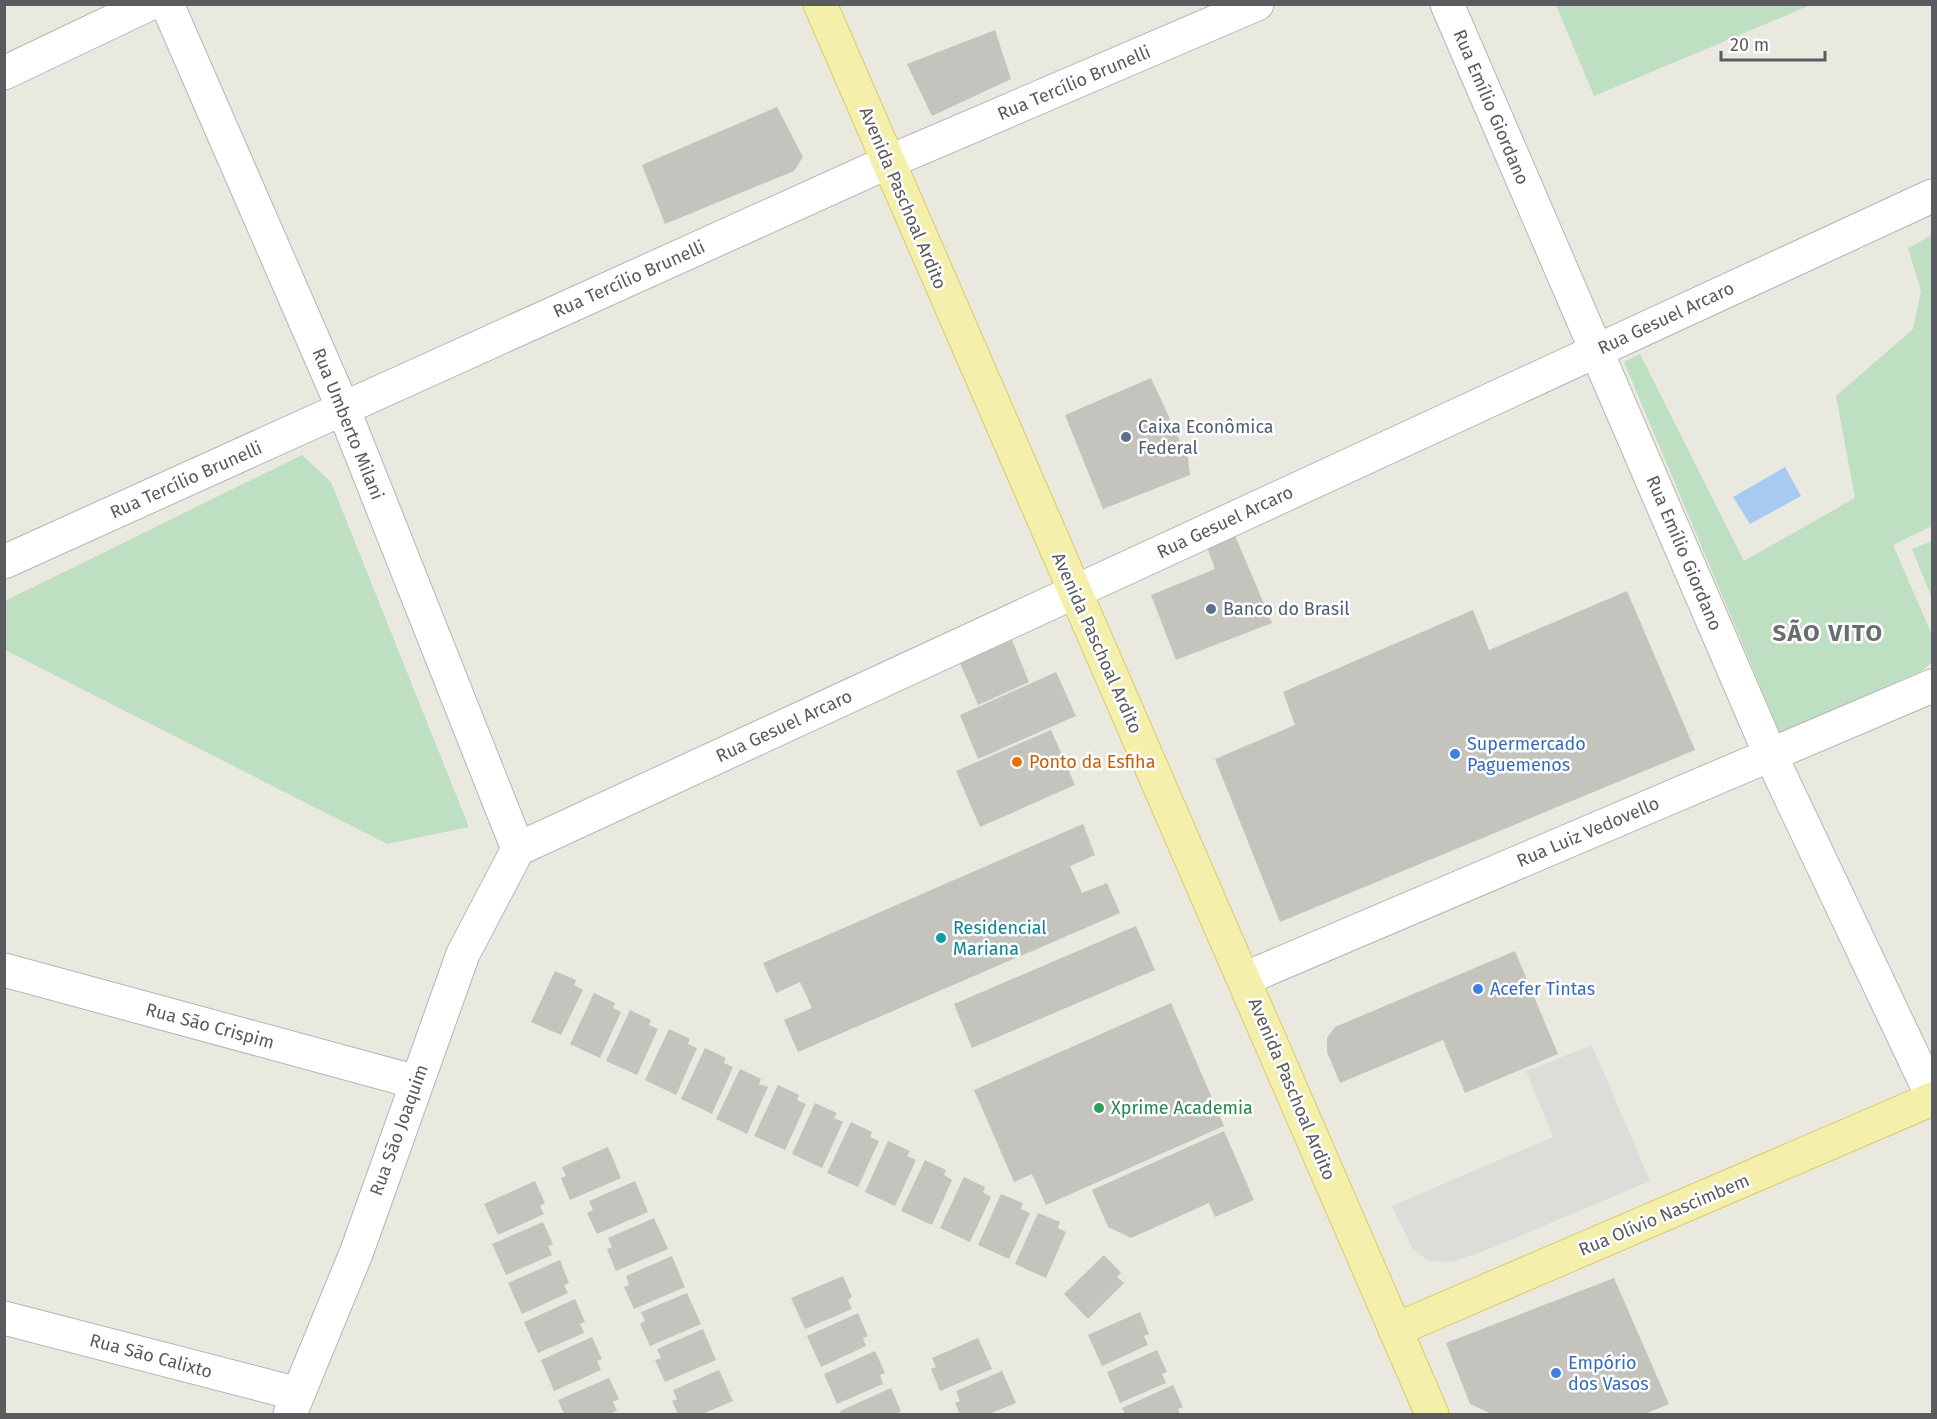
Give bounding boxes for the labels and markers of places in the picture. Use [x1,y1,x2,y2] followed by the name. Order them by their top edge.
[1138,416,1274,459] place label: Caixa Econômica Federal
[1119,430,1133,444] marker: Caixa Econômica Federal
[1223,598,1350,620] place label: Banco do Brasil
[1204,602,1218,616] marker: Banco do Brasil
[1467,733,1586,776] place label: Supermercado Paguemenos
[1448,747,1462,761] marker: Supermercado Paguemenos
[1029,751,1155,773] place label: Ponto da Esfiha
[1010,755,1024,769] marker: Ponto da Esfiha
[953,917,1047,960] place label: Residencial Mariana
[934,931,948,945] marker: Residencial Mariana
[1490,978,1595,1000] place label: Acefer Tintas
[1471,982,1485,996] marker: Acefer Tintas
[1111,1097,1253,1119] place label: Xprime Academia
[1092,1101,1106,1115] marker: Xprime Academia
[1568,1352,1649,1395] place label: Empório dos Vasos
[1549,1366,1563,1380] marker: Empório dos Vasos

